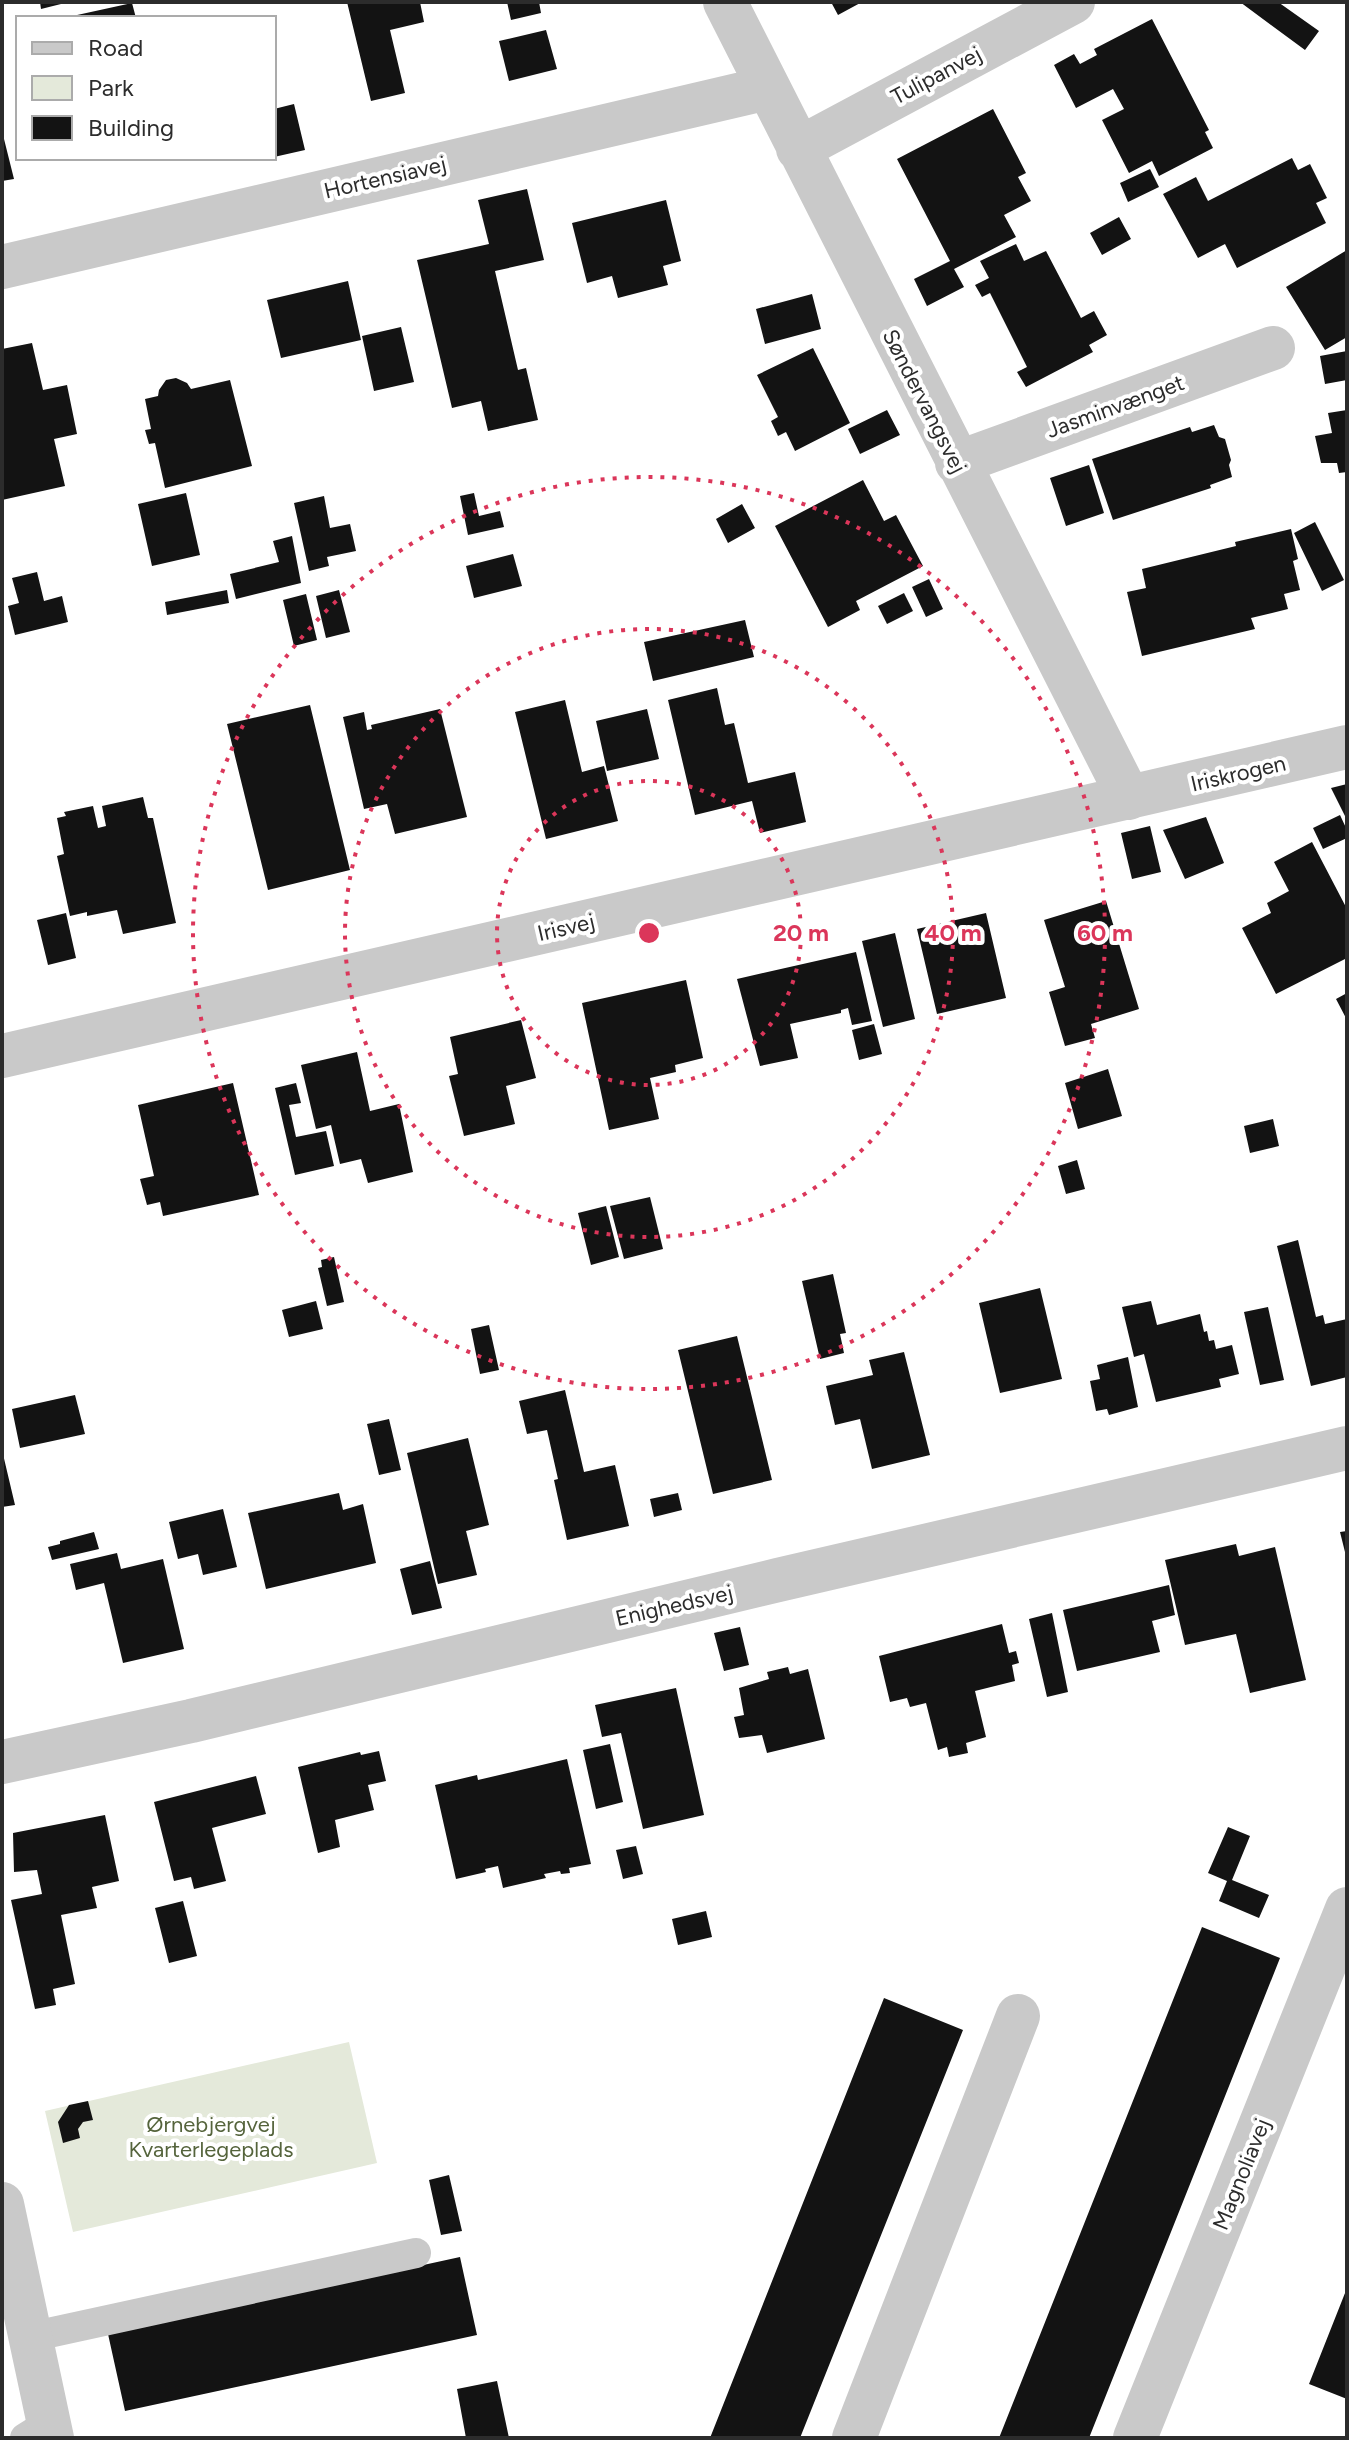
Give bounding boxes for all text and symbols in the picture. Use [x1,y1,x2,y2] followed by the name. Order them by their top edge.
[16,16,276,160] legend
[88,33,143,62] text: Road
[886,40,986,111] street label: Tulipanvej
[88,73,134,102] text: Park
[88,113,174,142] text: Building
[321,150,449,205] street label: Hortensiavej
[877,325,972,478] street label: Søndervangsvej
[1043,369,1188,444] street label: Jasminvænget
[1188,749,1288,798] street label: Iriskrogen
[535,908,597,947] street label: Irisvej
[773,918,829,947] text: 20 m
[924,918,982,947] text: 40 m
[1077,918,1133,947] text: 60 m
[635,919,663,947] centre of rings
[613,1579,736,1632] street label: Enighedsvej
[129,2111,293,2163] park label: Ørnebjergvej Kvarterlegeplads
[1207,2114,1276,2234] street label: Magnoliavej

